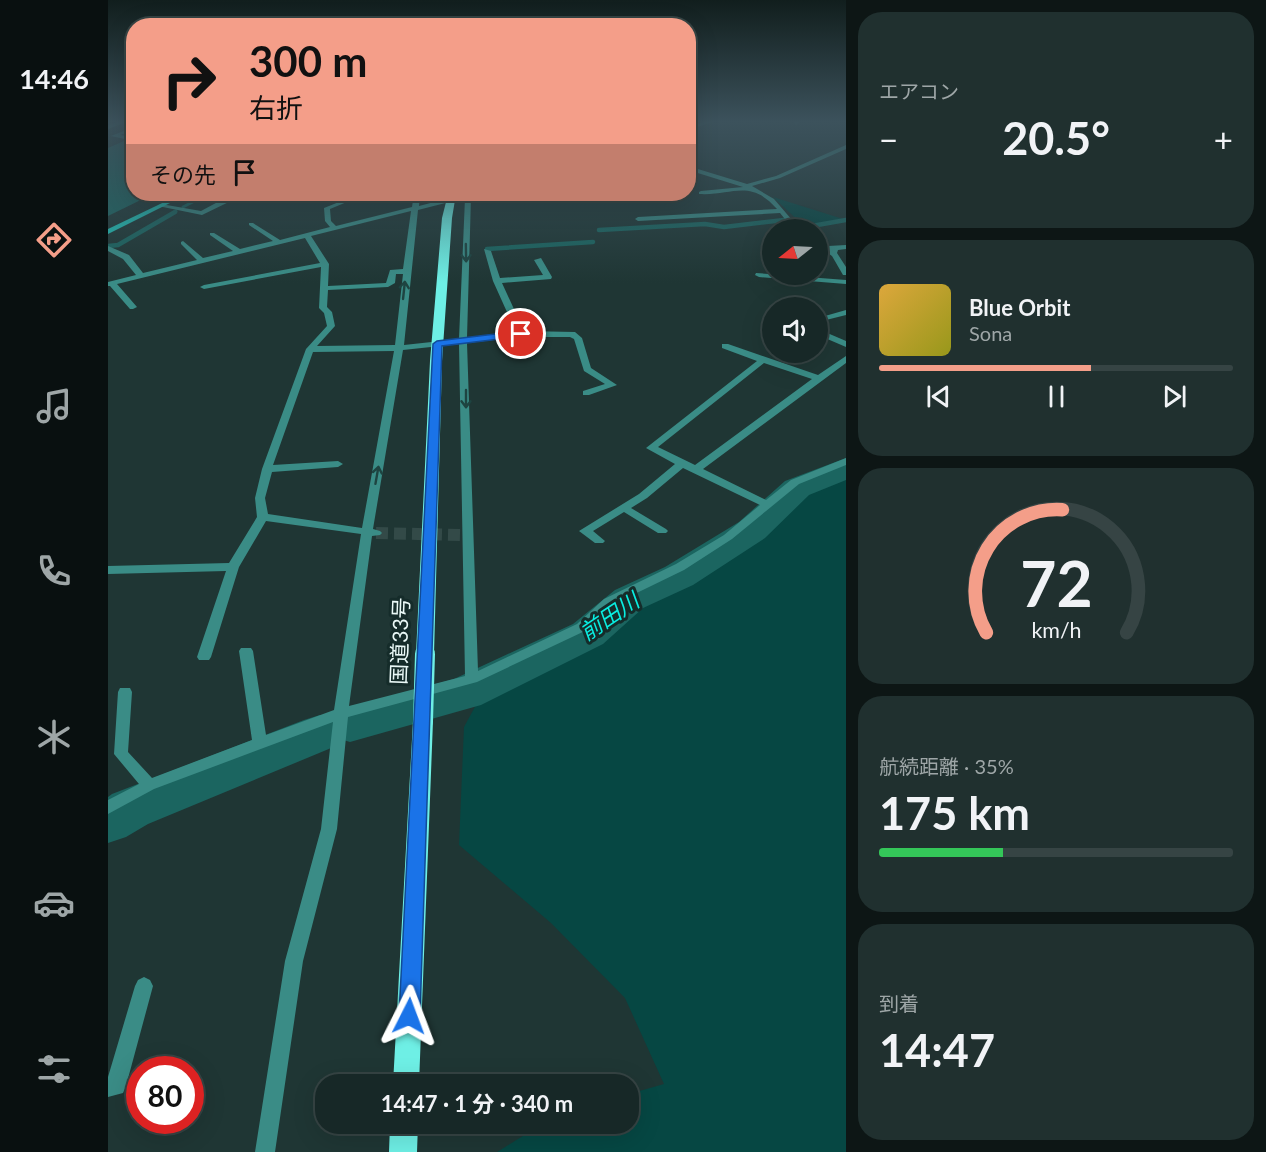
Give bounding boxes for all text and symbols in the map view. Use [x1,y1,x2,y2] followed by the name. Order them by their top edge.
[249,36,367,86] text: 300 m
[150,42,228,120] icon: right
[19,62,89,95] text: 14:46
[879,79,959,103] text: エアコン
[249,91,303,124] text: 右折
[1002,111,1110,165] text: 20.5°
[879,119,898,159] text: −
[1214,119,1233,159] text: +
[228,156,261,189] icon: arrive
[150,161,216,188] text: その先
[33,219,75,261] icon: directions
[762,219,828,285] north arrow
[762,219,828,363] map controls
[460,243,472,263] one-way arrow
[399,281,410,301] one-way arrow
[969,294,1070,321] text: Blue Orbit
[762,297,828,363] button: sound
[495,308,546,359] pin
[504,317,537,350] icon: arrive
[969,321,1012,345] text: Sona
[922,380,955,413] icon: previous
[1040,380,1073,413] icon: pause
[1158,380,1191,413] icon: next
[33,385,75,427] icon: music
[460,388,472,408] one-way arrow
[372,465,383,485] one-way arrow
[1020,545,1092,620] text: 72
[33,550,75,592] icon: phone
[574,585,646,646] water label: 前田川
[385,597,413,685] street label: 国道33号
[1031,617,1081,643] text: km/h
[33,716,75,758] icon: climate
[879,754,1014,778] text: 航続距離 · 35%
[879,786,1030,840] text: 175 km
[33,882,75,924] icon: car
[377,984,441,1048] position arrow
[879,991,919,1015] text: 到着
[879,1023,995,1077] text: 14:47
[33,1048,75,1090] icon: filters
[126,1056,204,1134] speed limit sign: 80
[381,1090,573,1117] text: 14:47 · 1 分 · 340 m

